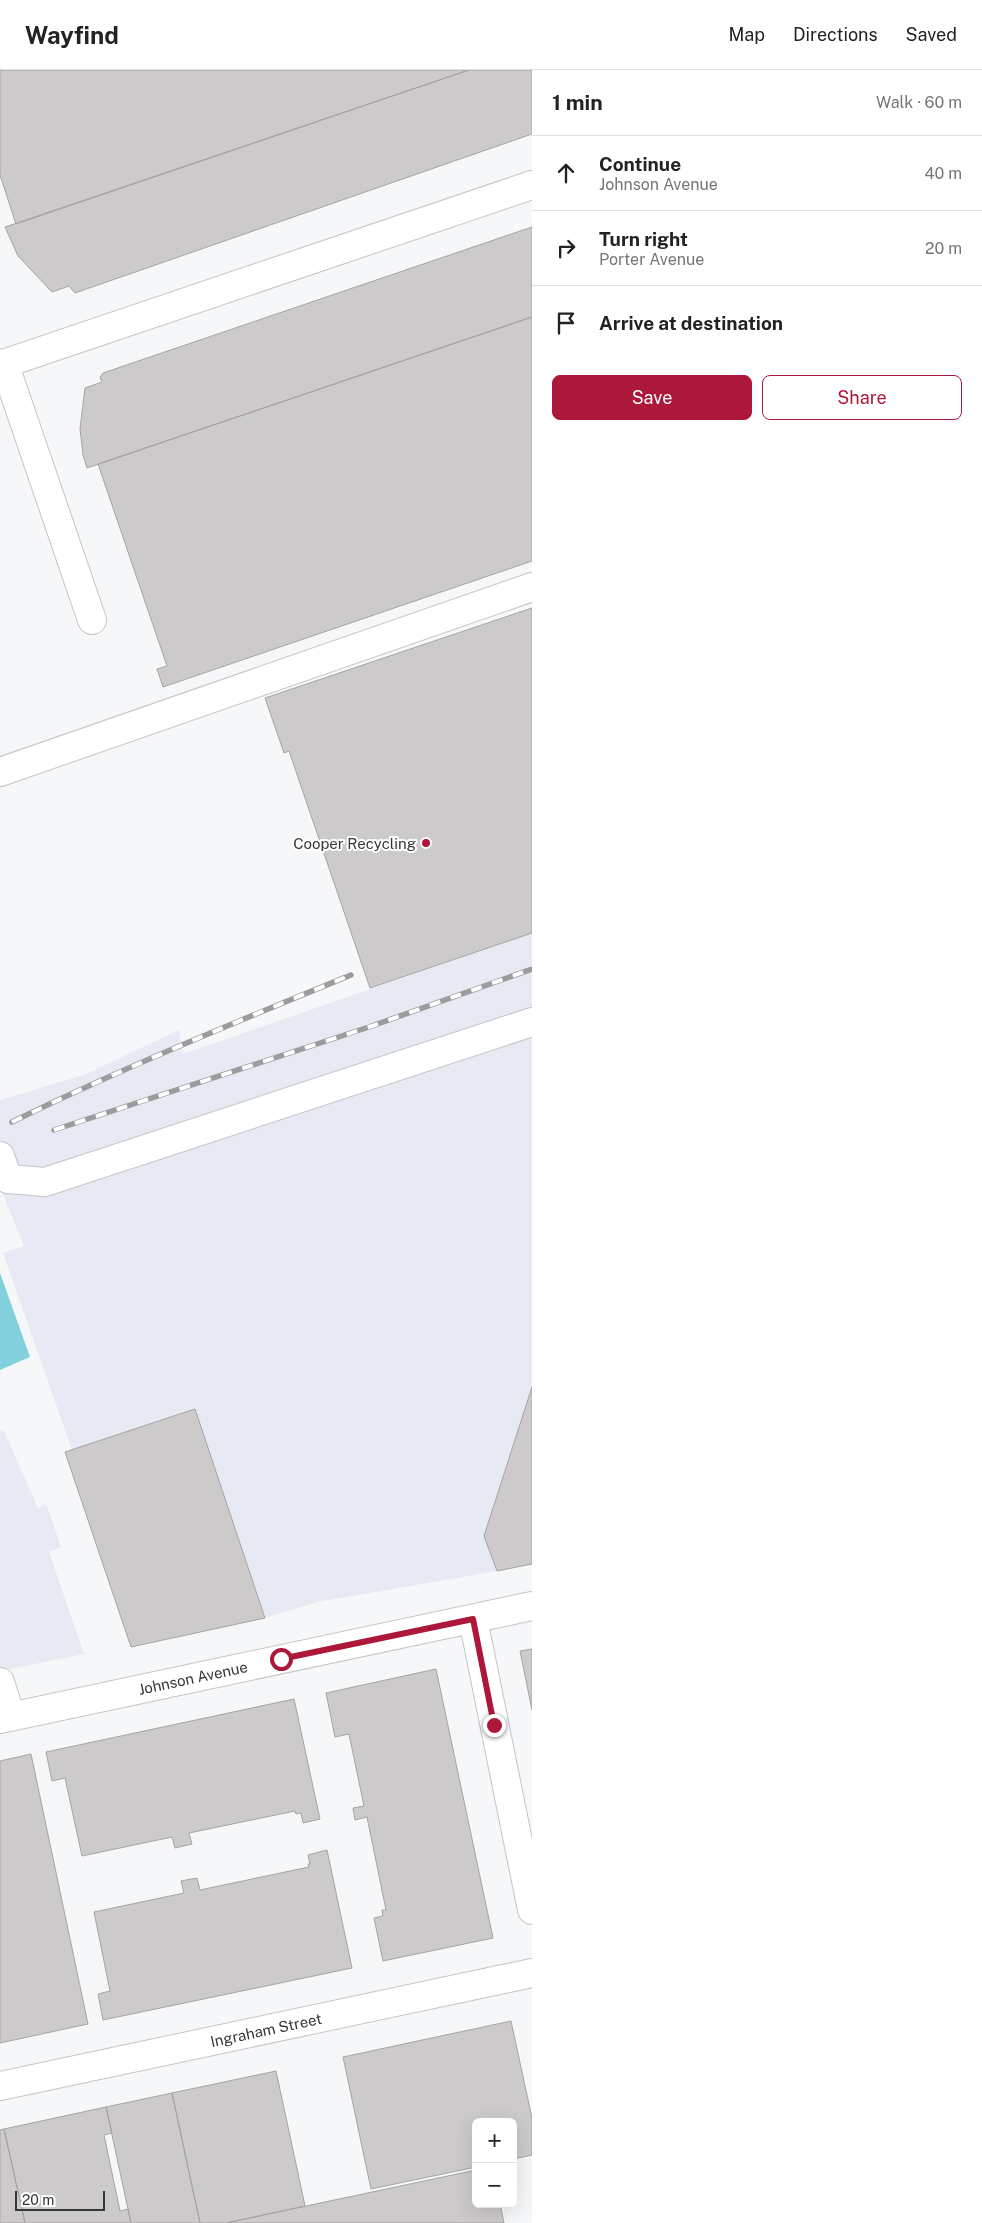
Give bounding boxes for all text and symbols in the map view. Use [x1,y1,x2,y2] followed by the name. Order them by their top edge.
[25,21,119,49] text: Wayfind
[728,24,765,45] text: Map
[793,24,878,45] text: Directions
[906,24,957,45] text: Saved
[552,90,603,115] text: 1 min
[876,93,962,112] text: Walk · 60 m
[599,153,681,175] text: Continue
[552,159,580,187] icon: ahead
[924,164,962,183] text: 40 m
[599,175,718,194] text: Johnson Avenue
[599,228,688,250] text: Turn right
[552,234,580,262] icon: right
[925,239,962,258] text: 20 m
[599,250,704,269] text: Porter Avenue
[552,309,580,337] icon: arrive
[599,312,783,334] text: Arrive at destination
[552,375,752,420] button: Save
[762,375,962,420] button: Share
[293,835,416,852] place label: Cooper Recycling
[420,837,432,849] marker: Cooper Recycling
[270,1648,293,1671] route start
[137,1658,249,1698] street label: Johnson Avenue
[483,1714,506,1737] route end
[209,2010,323,2050] street label: Ingraham Street
[472,2118,517,2208] map controls
[472,2118,517,2163] button: +
[472,2163,517,2208] button: −
[15,2188,105,2211] scale bar
[22,2192,54,2208] text: 20 m

